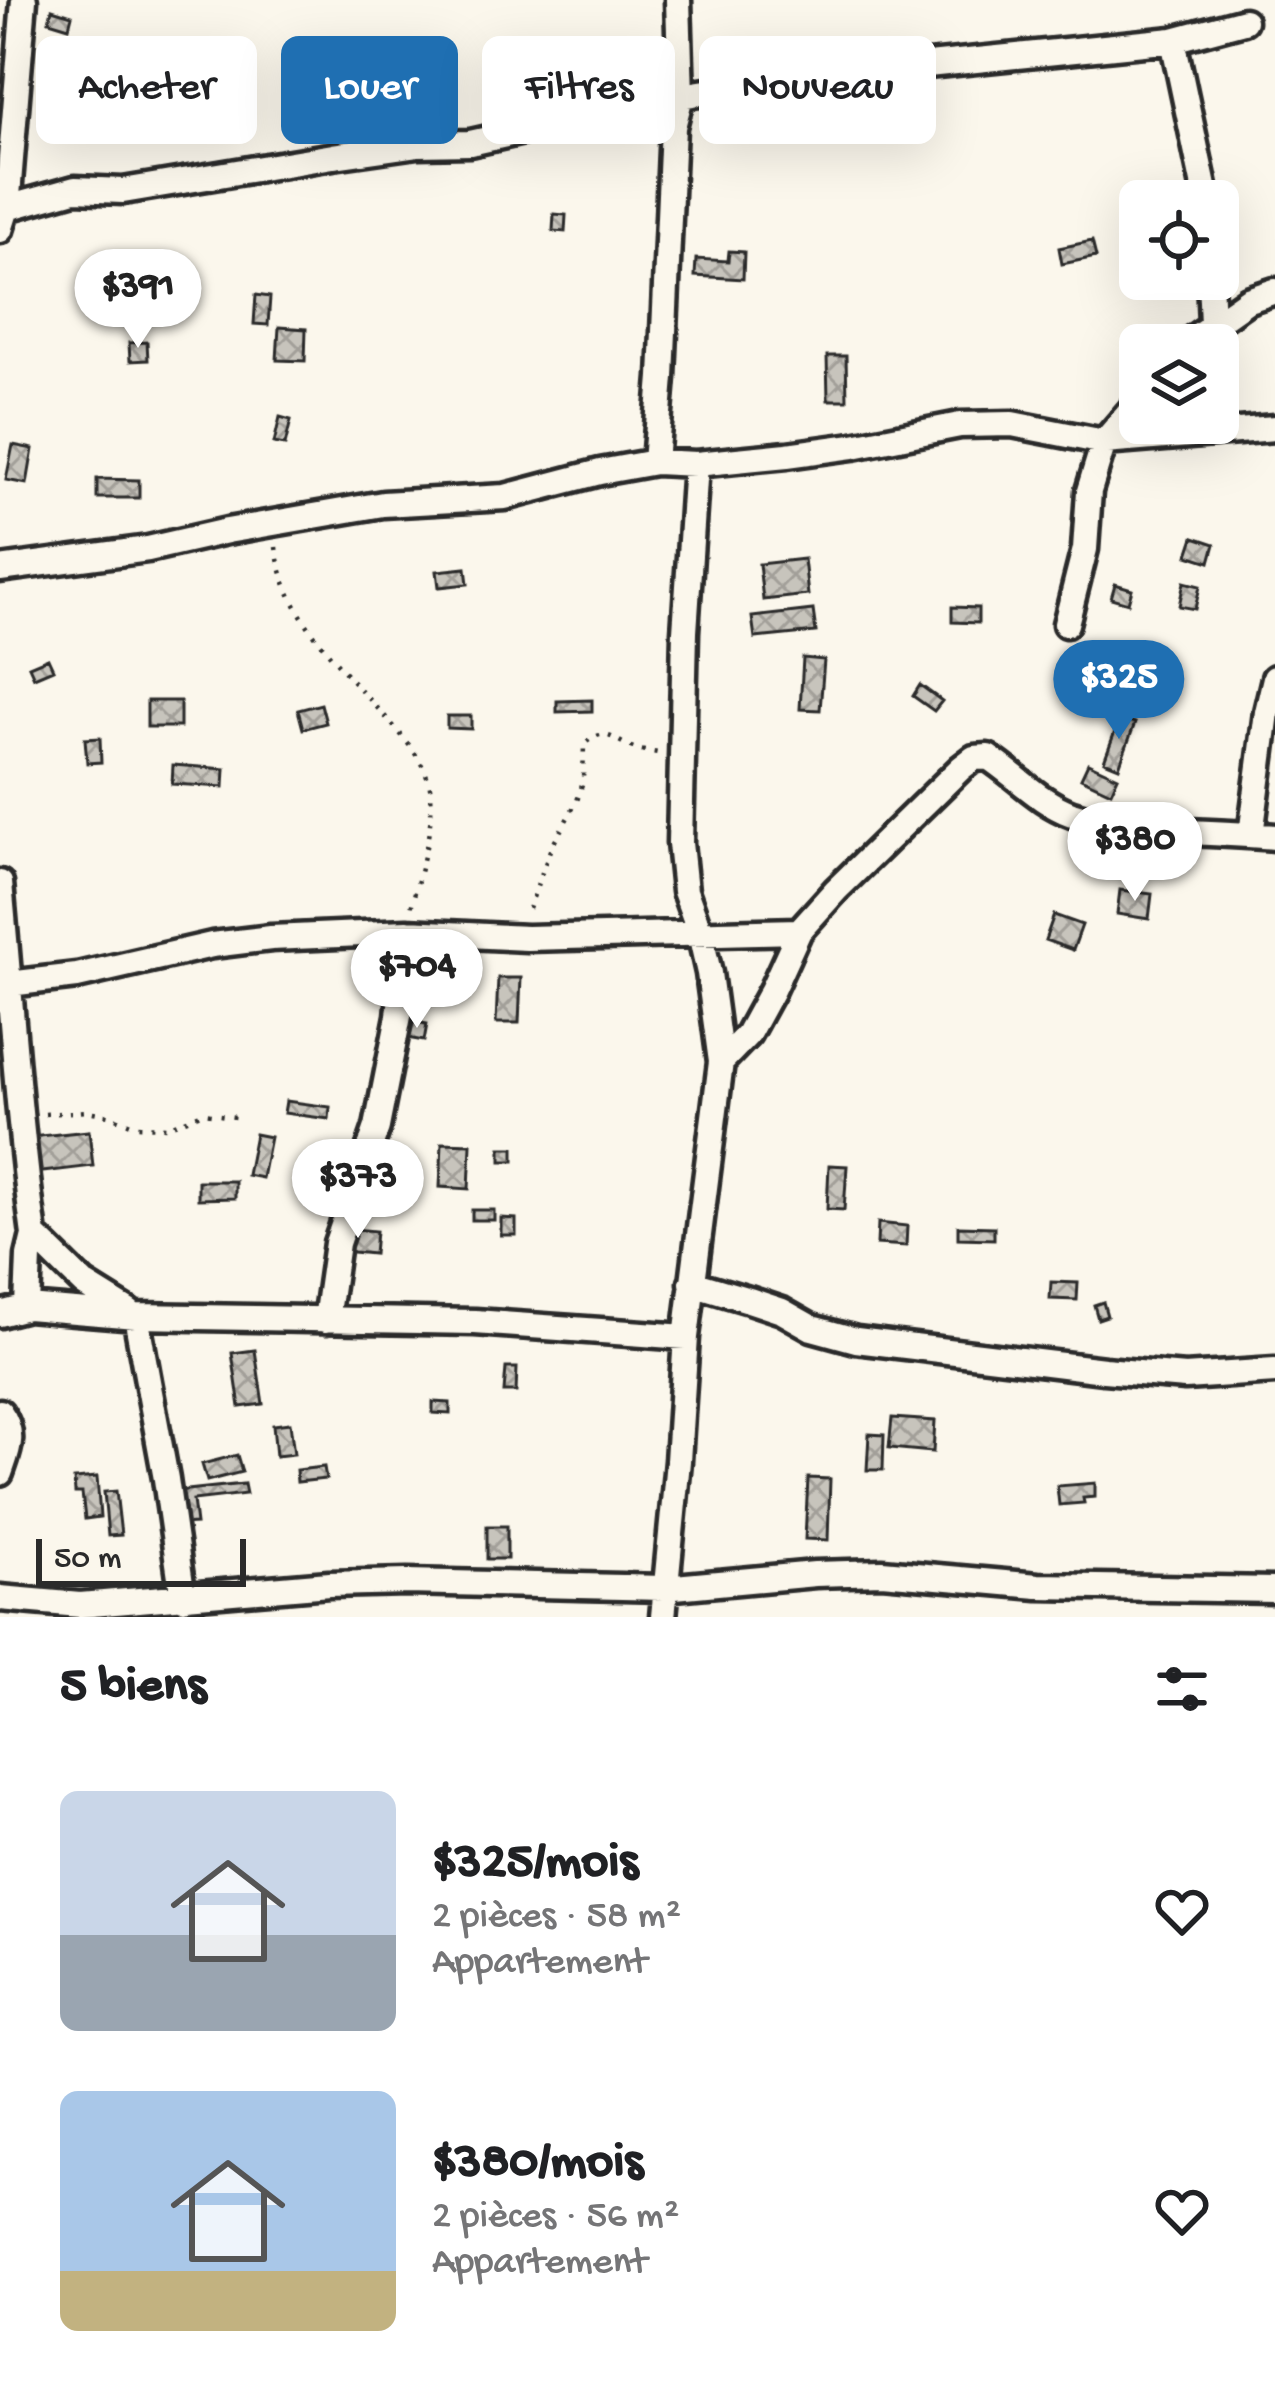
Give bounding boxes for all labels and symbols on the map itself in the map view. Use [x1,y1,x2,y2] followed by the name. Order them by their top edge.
[67,249,209,351] pin: $391
[1048,640,1190,742] pin: $325
[1064,802,1206,904] pin: $380
[346,929,488,1031] pin: $704
[287,1139,429,1241] pin: $373
[36,1533,246,1586] scale bar

